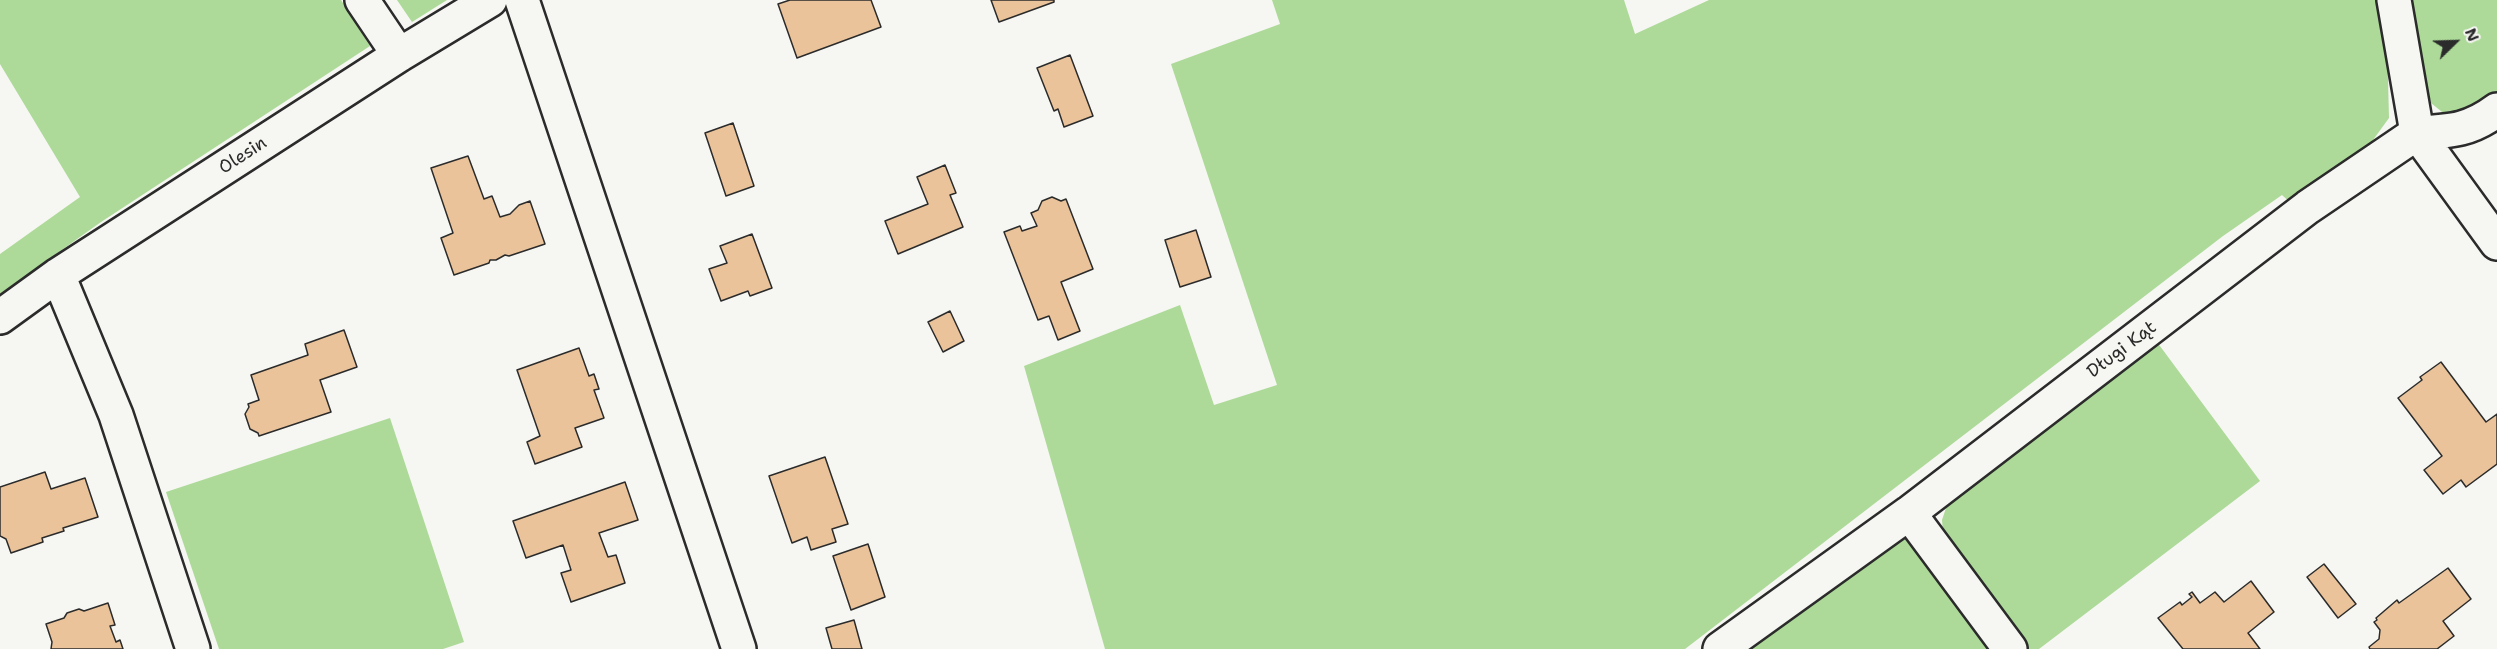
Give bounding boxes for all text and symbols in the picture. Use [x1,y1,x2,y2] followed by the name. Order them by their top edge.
[2425,12,2485,72] north arrow
[2460,25,2484,45] text: N
[215,133,271,179] street label: Olesin
[2083,317,2161,383] street label: Długi Kąt

